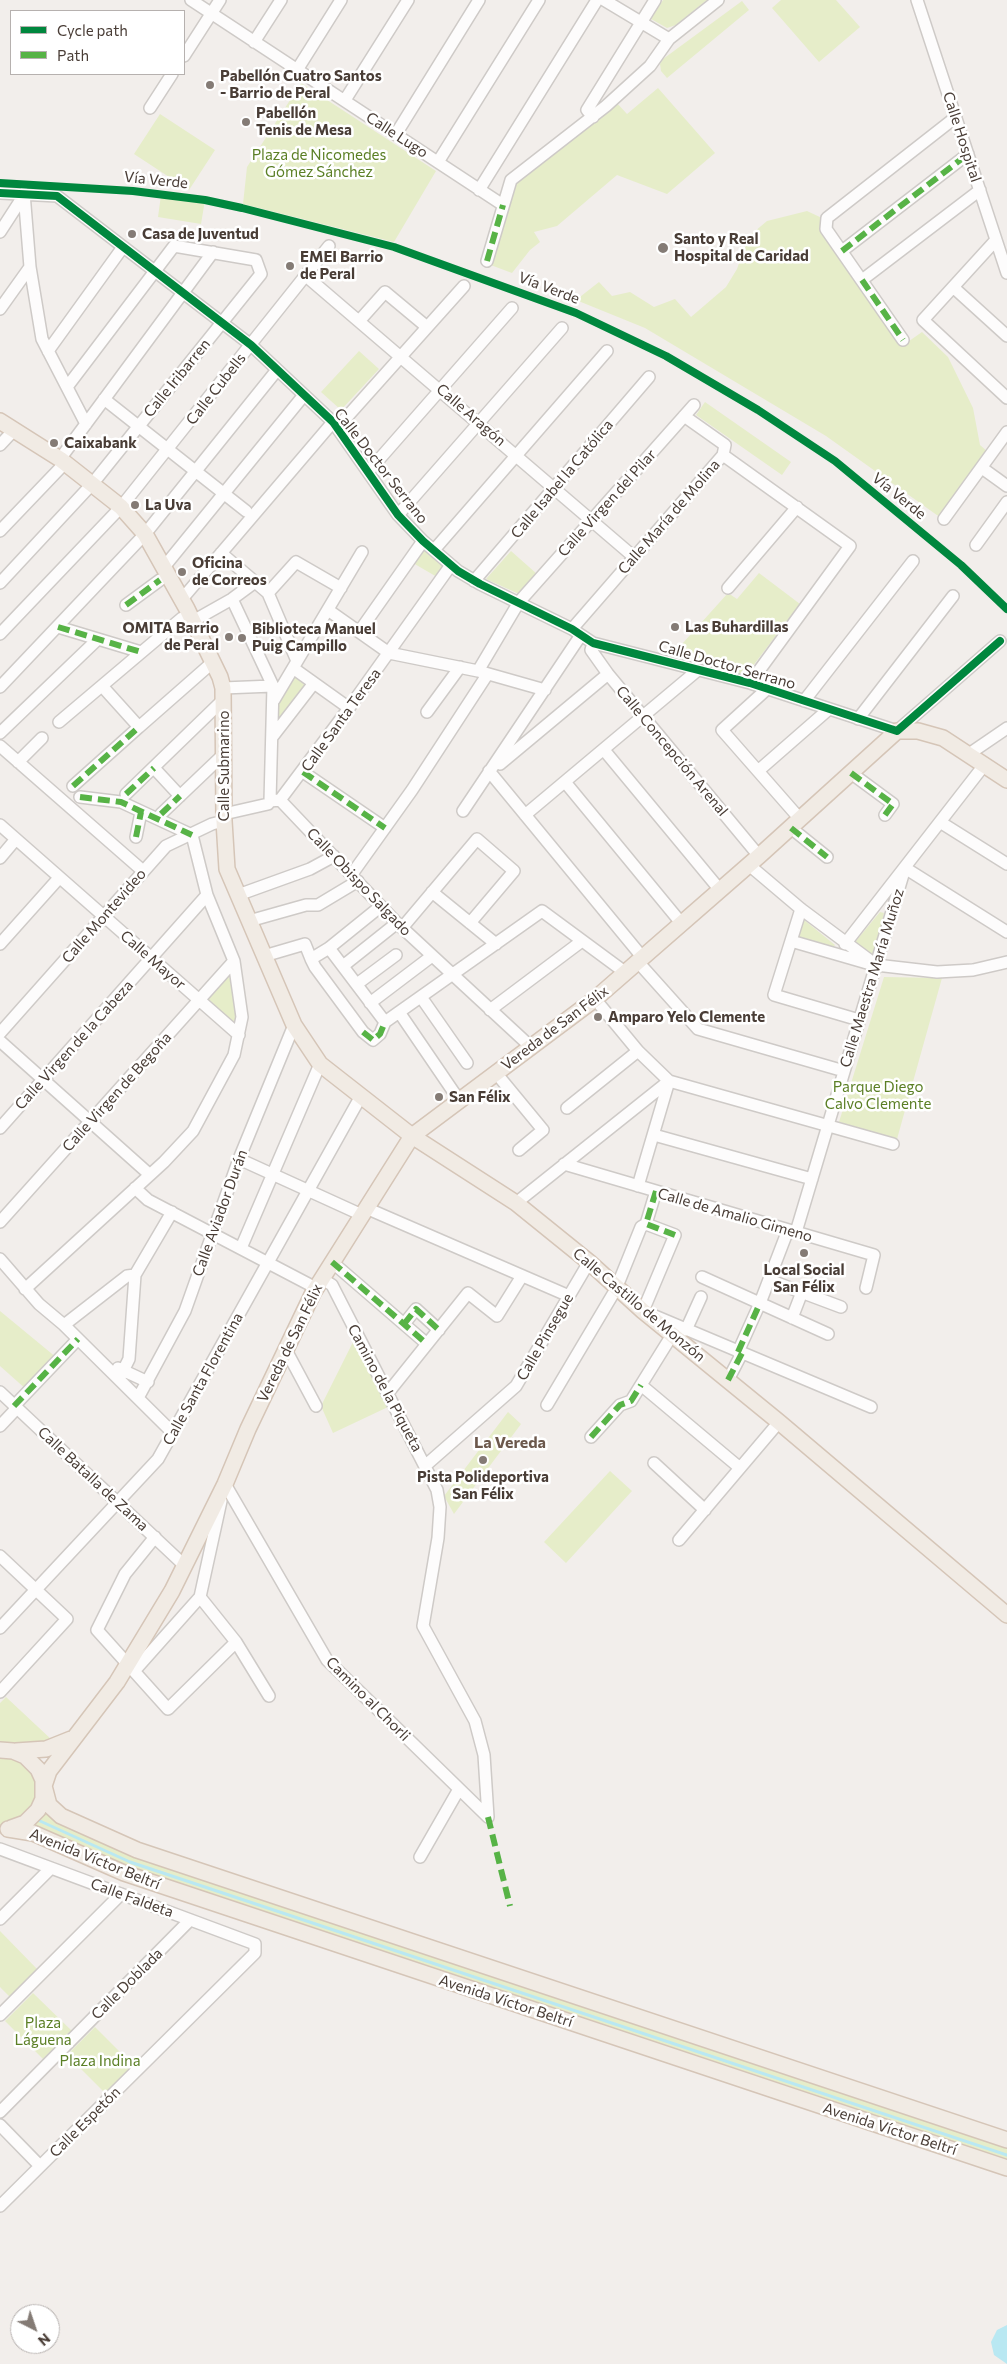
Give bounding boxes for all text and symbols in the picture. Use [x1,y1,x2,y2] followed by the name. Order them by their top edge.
[10,10,185,75] legend
[57,21,128,39] text: Cycle path
[57,46,89,64] text: Path
[220,67,382,102] place label: Pabellón Cuatro Santos - Barrio de Peral
[204,79,216,91] marker: Pabellón Cuatro Santos - Barrio de Peral
[939,90,985,184] street label: Calle Hospital
[256,104,352,139] place label: Pabellón Tenis de Mesa
[363,108,431,162] street label: Calle Lugo
[240,116,252,128] marker: Pabellón Tenis de Mesa
[252,146,386,181] park label: Plaza de Nicomedes Gómez Sánchez
[123,168,189,192] street label: Vía Verde
[142,225,259,243] place label: Casa de Juventud
[126,228,138,240] marker: Casa de Juventud
[674,230,809,265] place label: Santo y Real Hospital de Caridad
[656,241,670,255] marker: Santo y Real Hospital de Caridad
[300,248,383,283] place label: EMEI Barrio de Peral
[284,260,296,272] marker: EMEI Barrio de Peral
[516,268,582,308] street label: Vía Verde
[140,335,214,421] street label: Calle Iribarren
[182,349,250,429] street label: Calle Cubells
[433,380,509,450] street label: Calle Aragón
[330,405,432,527] street label: Calle Doctor Serrano
[507,416,617,542] street label: Calle Isabel la Católica
[64,434,137,452] place label: Caixabank
[48,437,60,449] marker: Caixabank
[554,446,660,560] street label: Calle Virgen del Pilar
[614,456,724,578] street label: Calle María de Molina
[868,469,930,523] street label: Vía Verde
[145,496,191,514] place label: La Uva
[129,499,141,511] marker: La Uva
[192,554,267,589] place label: Oficina de Correos
[176,566,188,578] marker: Oficina de Correos
[685,618,789,636] place label: Las Buhardillas
[122,619,219,654] place label: OMITA Barrio de Peral
[252,620,376,655] place label: Biblioteca Manuel Puig Campillo
[669,621,681,633] marker: Las Buhardillas
[223,631,235,643] marker: OMITA Barrio de Peral
[236,632,248,644] marker: Biblioteca Manuel Puig Campillo
[656,637,798,693] street label: Calle Doctor Serrano
[297,665,385,775] street label: Calle Santa Teresa
[612,682,732,820] street label: Calle Concepción Arenal
[215,711,233,821] street label: Calle Submarino
[303,824,415,940] street label: Calle Obispo Salgado
[58,865,150,967] street label: Calle Montevideo
[836,886,908,1070] street label: Calle Maestra María Muñoz
[117,927,189,993] street label: Calle Mayor
[11,976,137,1114] street label: Calle Virgen de la Cabeza
[498,982,612,1074] street label: Vereda de San Félix
[608,1008,765,1026] place label: Amparo Yelo Clemente
[592,1011,604,1023] marker: Amparo Yelo Clemente
[59,1029,175,1155] street label: Calle Virgen de Begoña
[825,1078,931,1113] park label: Parque Diego Calvo Clemente
[449,1088,511,1106] place label: San Félix
[433,1091,445,1103] marker: San Félix
[189,1147,251,1279] street label: Calle Aviador Durán
[656,1184,814,1246] street label: Calle de Amalio Gimeno
[569,1244,709,1366] street label: Calle Castillo de Monzón
[798,1247,810,1259] marker: Local Social San Félix
[763,1261,845,1296] place label: Local Social San Félix
[254,1281,326,1405] street label: Vereda de San Félix
[513,1290,577,1384] street label: Calle Pinsegue
[159,1310,247,1448] street label: Calle Santa Florentina
[344,1321,426,1455] street label: Camino de la Piqueta
[34,1423,152,1535] street label: Calle Batalla de Zama
[474,1433,546,1453] district label: La Vereda
[477,1454,489,1466] marker: Pista Polideportiva San Félix
[417,1468,549,1503] place label: Pista Polideportiva San Félix
[322,1653,414,1745] street label: Camino al Chorli
[27,1825,163,1893] street label: Avenida Víctor Beltrí
[88,1875,176,1921] street label: Calle Faldeta
[88,1945,166,2023] street label: Calle Doblada
[437,1971,575,2031] street label: Avenida Víctor Beltrí
[14,2014,72,2049] park label: Plaza Láguena
[60,2052,140,2070] park label: Plaza Indina
[46,2083,124,2161] street label: Calle Espetón
[821,2099,959,2159] street label: Avenida Víctor Beltrí
[10,2304,60,2354] north arrow
[35,2330,54,2350] text: N

